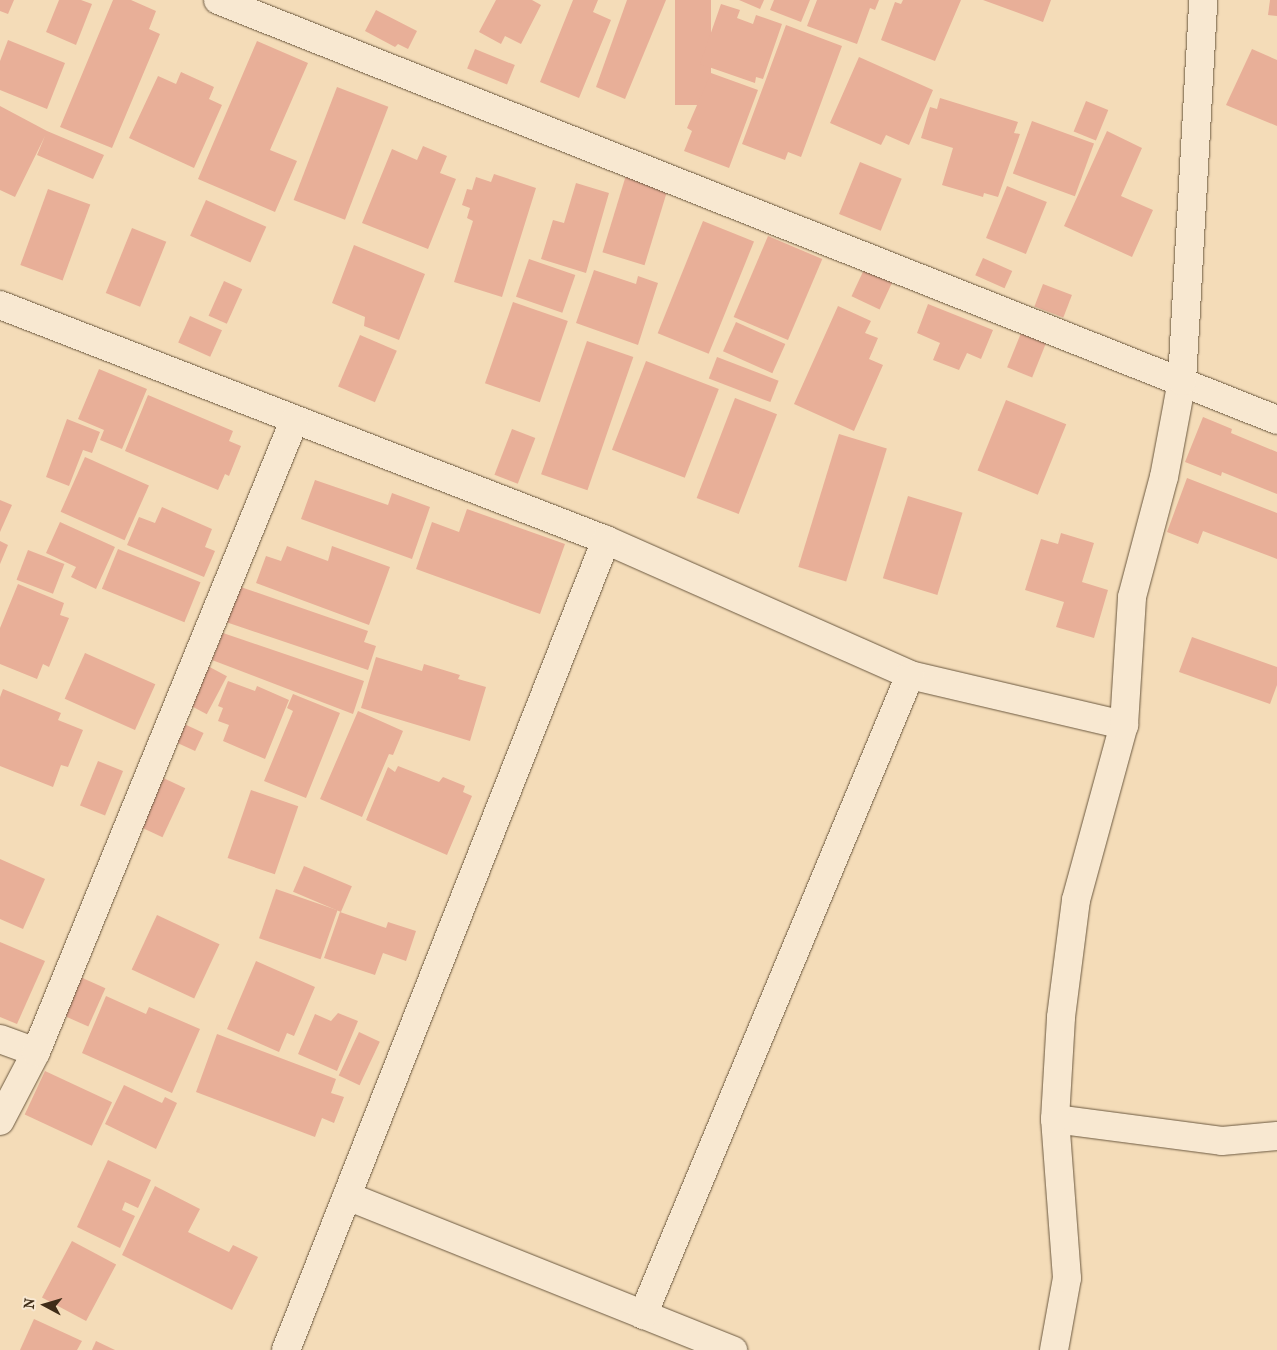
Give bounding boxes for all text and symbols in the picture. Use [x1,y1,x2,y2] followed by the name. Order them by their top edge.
[20,1280,70,1330] north arrow
[21,1297,39,1310] text: N

